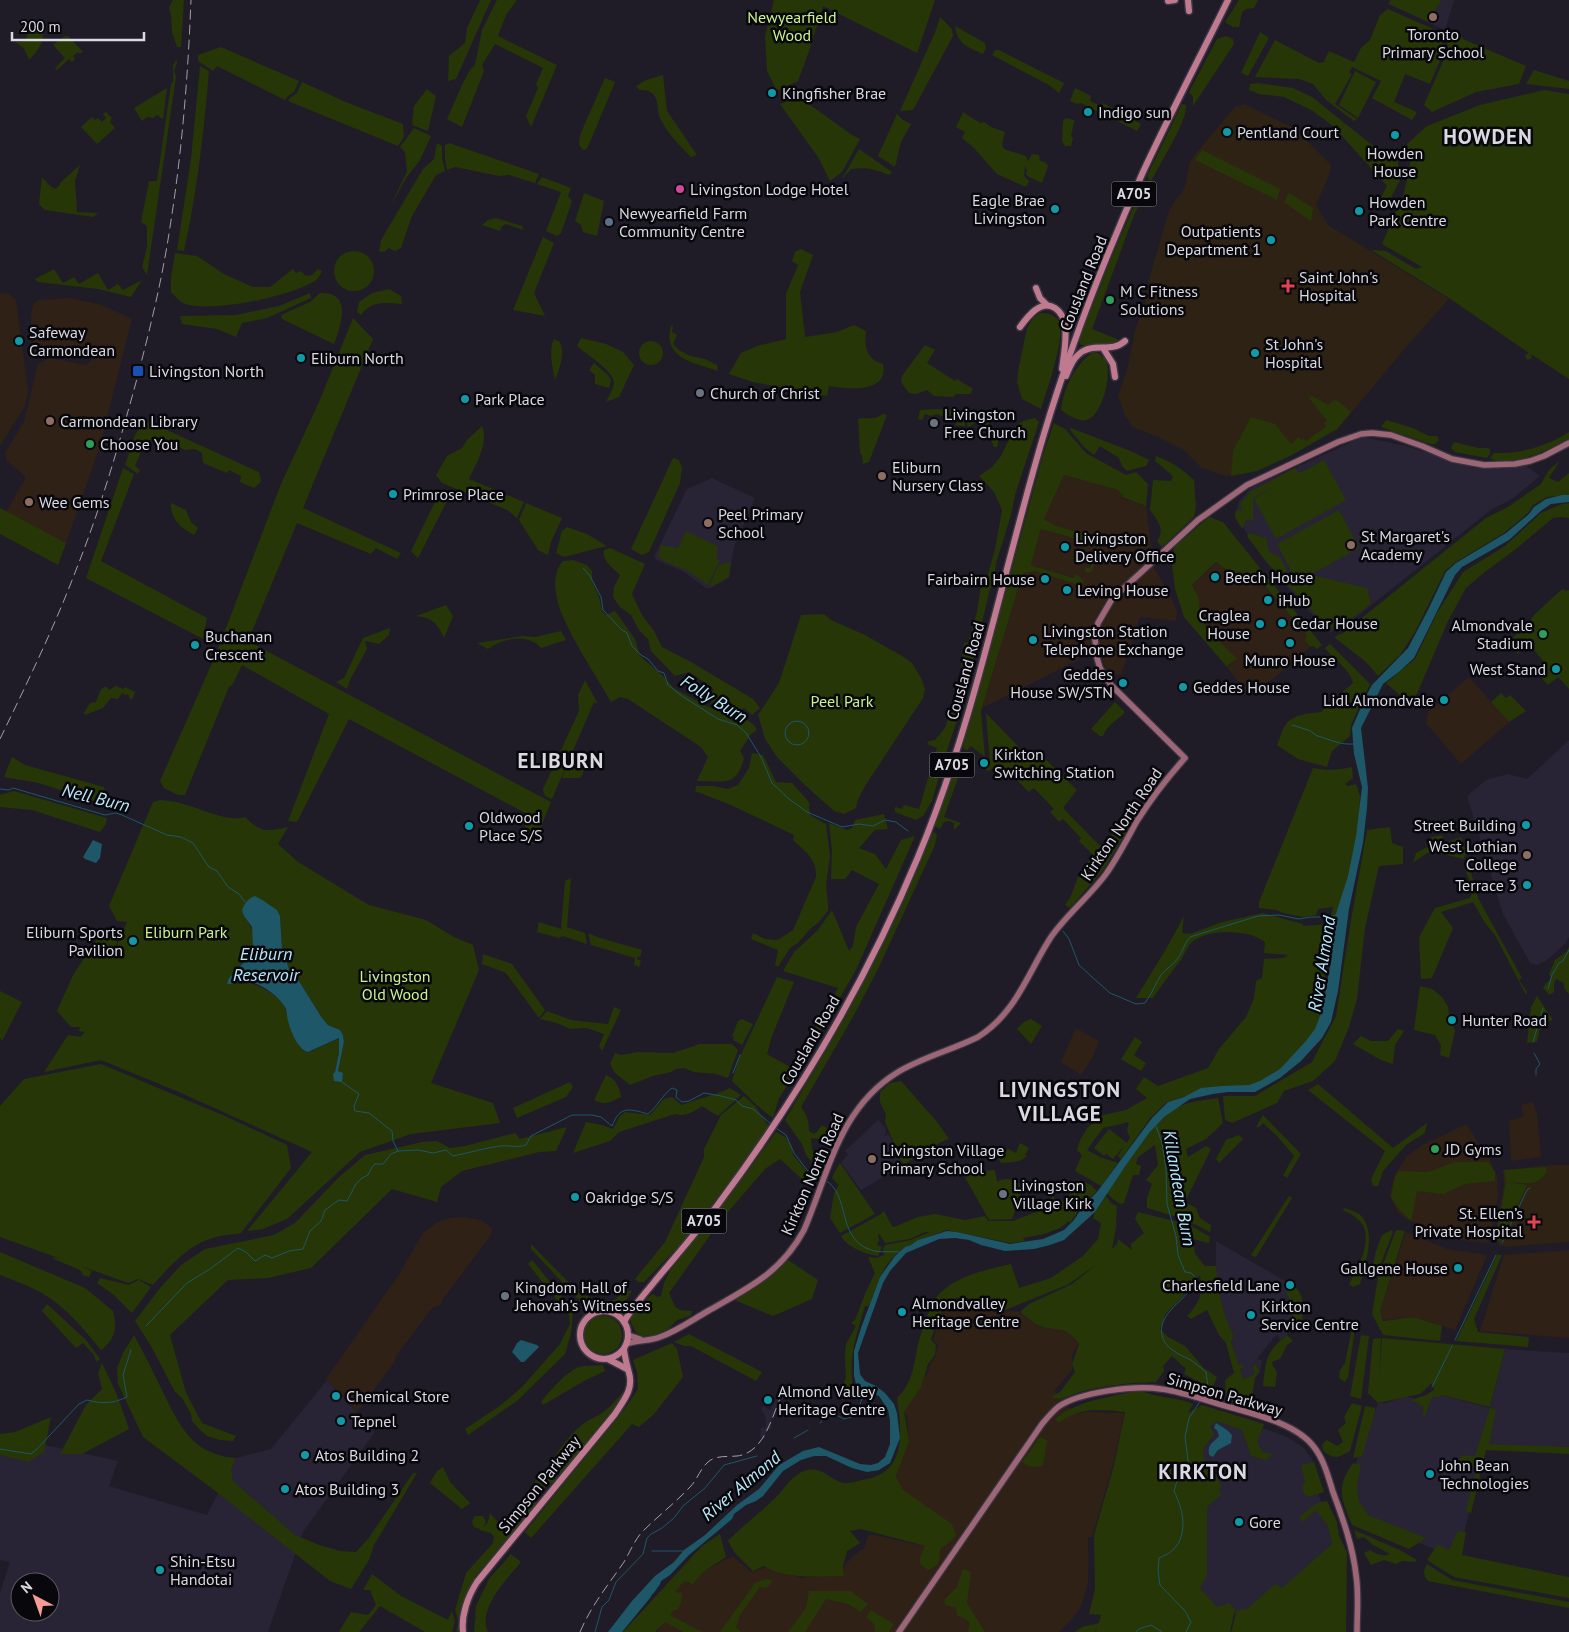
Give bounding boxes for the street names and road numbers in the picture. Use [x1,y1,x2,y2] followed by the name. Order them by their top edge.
[1112,182,1156,206] road number: A705
[1055,233,1111,333] street label: Cousland Road
[942,620,988,722] street label: Cousland Road
[930,752,974,778] road number: A705
[1076,764,1166,884] street label: Kirkton North Road
[776,991,844,1089] street label: Cousland Road
[776,1110,848,1238] street label: Kirkton North Road
[682,1208,726,1234] road number: A705
[1165,1368,1286,1420] street label: Simpson Parkway
[494,1431,585,1537] street label: Simpson Parkway

